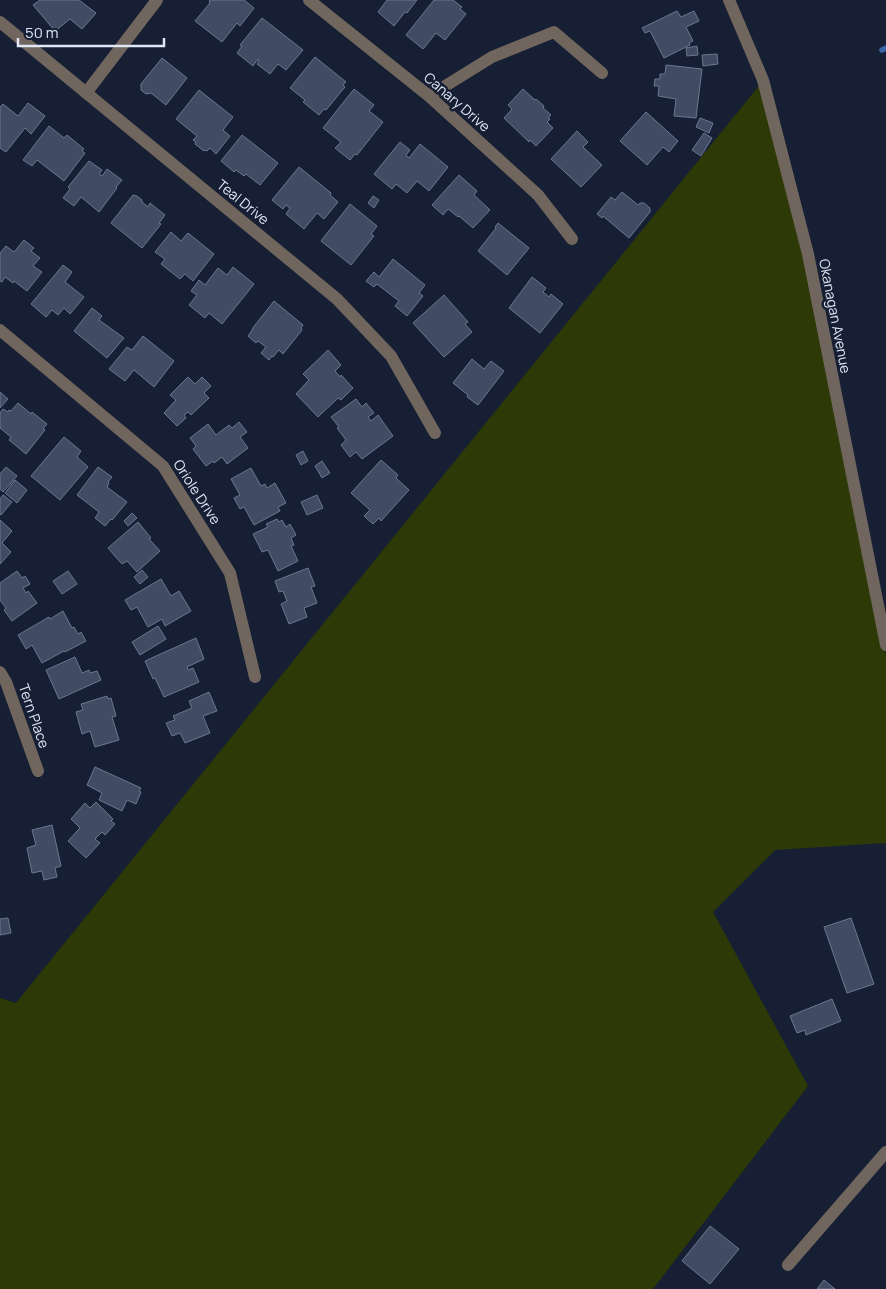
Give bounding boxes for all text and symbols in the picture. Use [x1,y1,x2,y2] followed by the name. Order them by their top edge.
[18,15,164,47] scale bar
[25,22,59,43] text: 50 m
[420,68,494,136] street label: Canary Drive
[213,175,273,228] street label: Teal Drive
[815,257,856,375] street label: Okanagan Avenue
[169,456,225,528] street label: Oriole Drive
[15,681,54,751] street label: Tern Place

